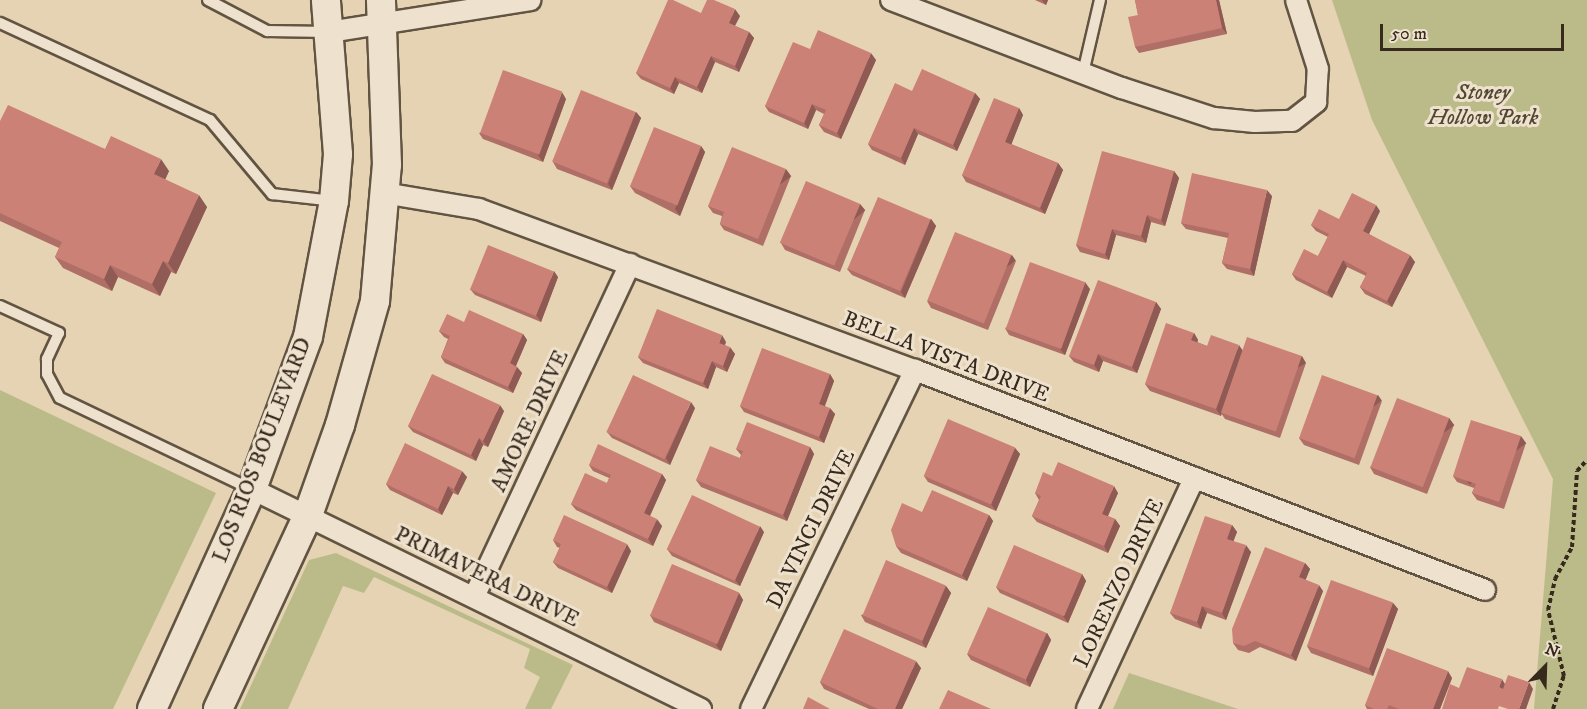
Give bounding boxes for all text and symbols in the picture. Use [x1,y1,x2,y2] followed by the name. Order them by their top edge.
[1383,12,1568,50] scale bar
[1391,23,1427,45] text: 50 m
[1428,79,1538,130] park label: Stoney Hollow Park
[839,305,1053,409] street label: BELLA VISTA DRIVE
[207,334,317,566] street label: LOS RIOS BOULEVARD
[486,346,574,496] street label: AMORE DRIVE
[761,445,861,613] street label: DA VINCI DRIVE
[1068,494,1170,672] street label: LORENZO DRIVE
[390,521,584,633] street label: PRIMAVERA DRIVE
[1515,637,1575,697] north arrow
[1542,639,1562,662] text: N

